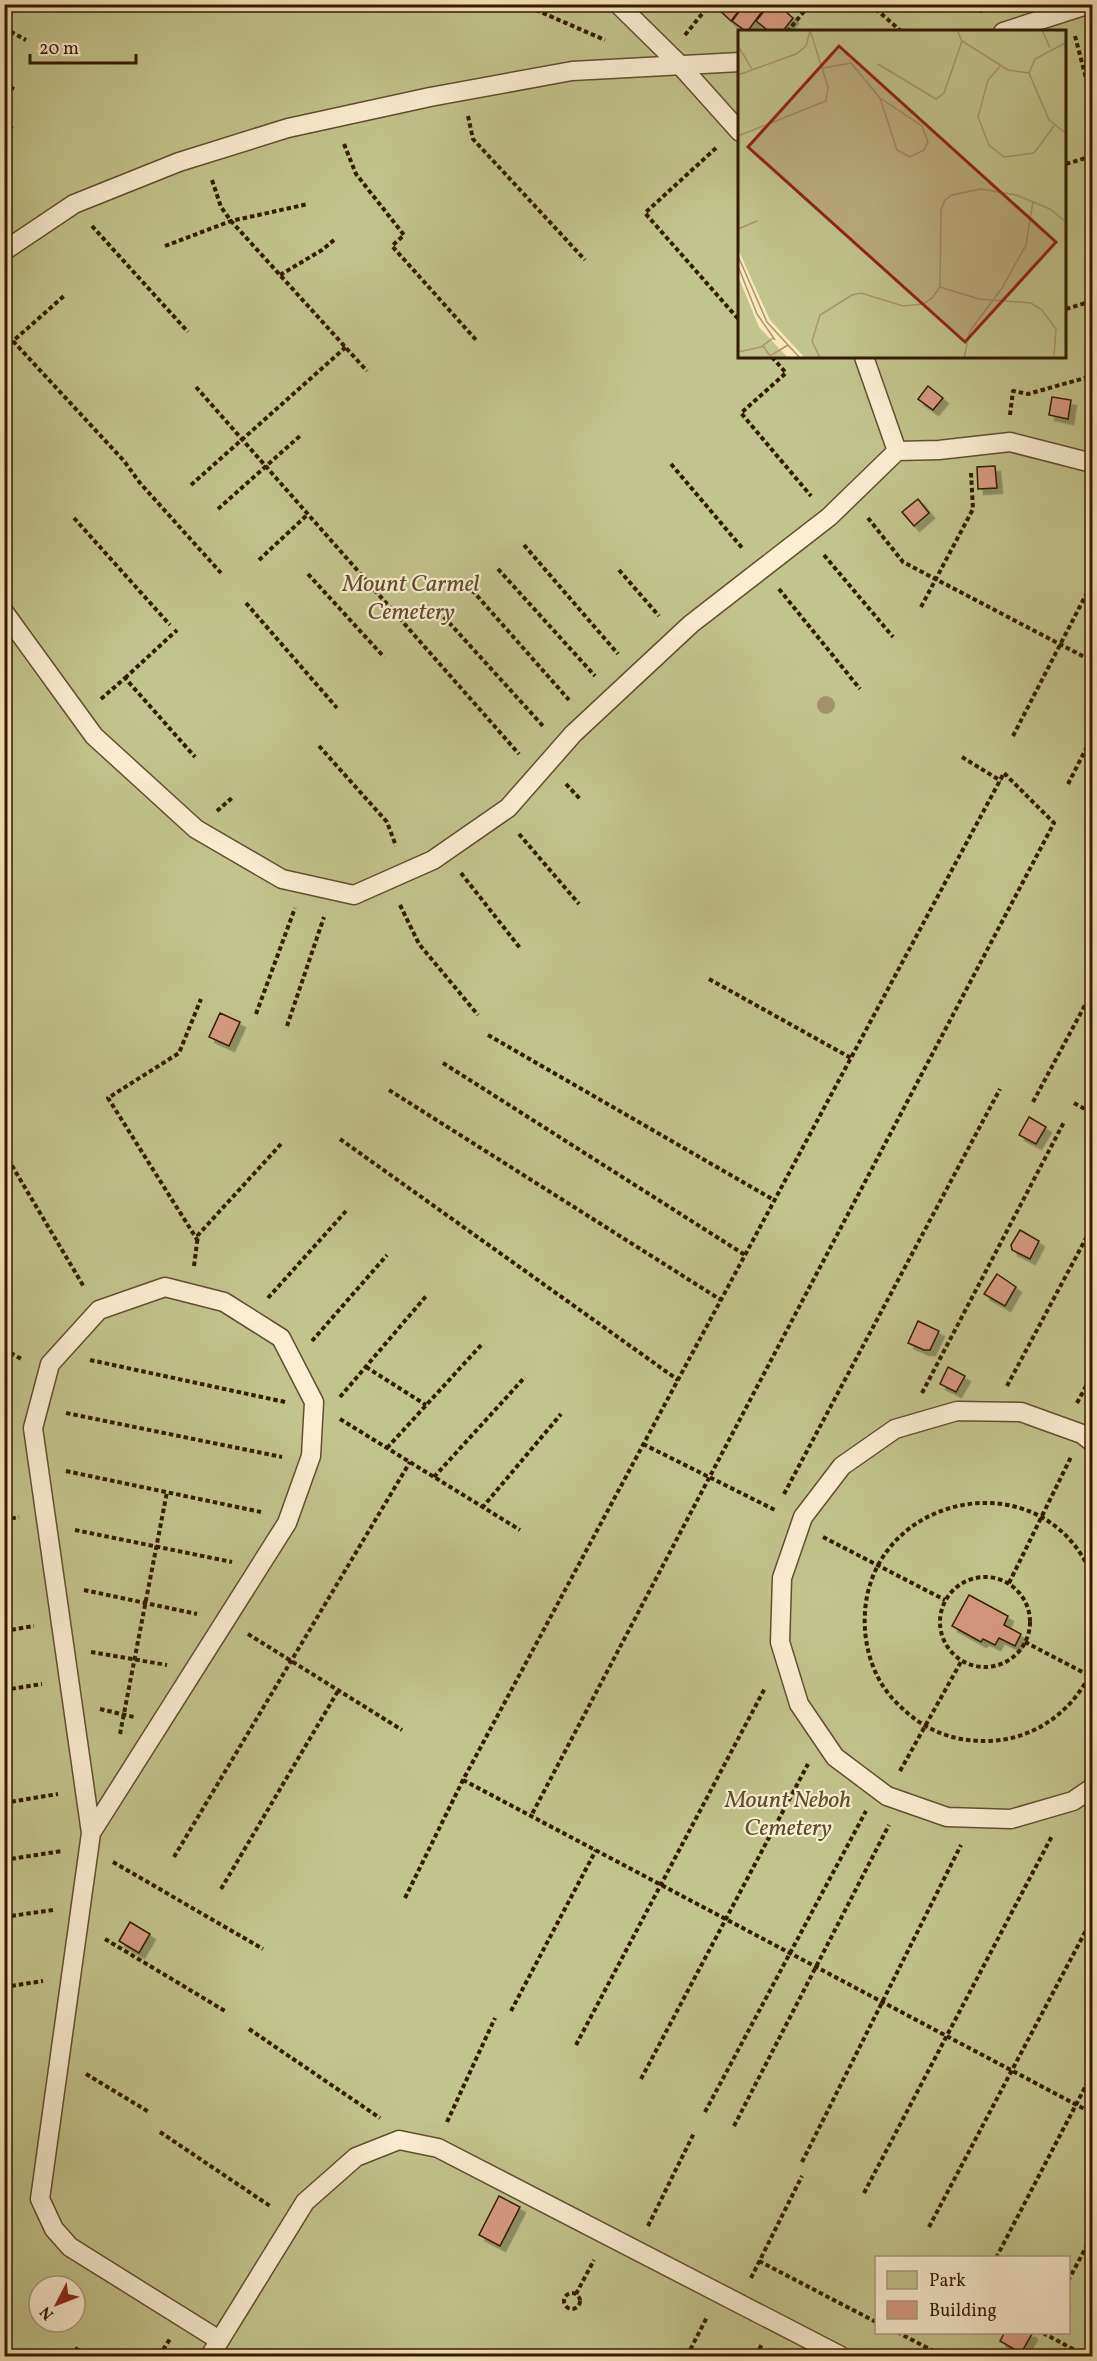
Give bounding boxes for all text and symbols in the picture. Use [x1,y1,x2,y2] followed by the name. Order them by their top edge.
[30,27,136,65] scale bar
[738,30,1067,358] inset map
[39,37,79,62] text: 20 m
[341,568,480,630] park label: Mount Carmel Cemetery
[724,1784,851,1846] park label: Mount Neboh Cemetery
[875,2256,1070,2334] legend
[929,2269,966,2294] text: Park
[27,2274,87,2334] north arrow
[929,2299,997,2324] text: Building
[35,2301,59,2324] text: N

